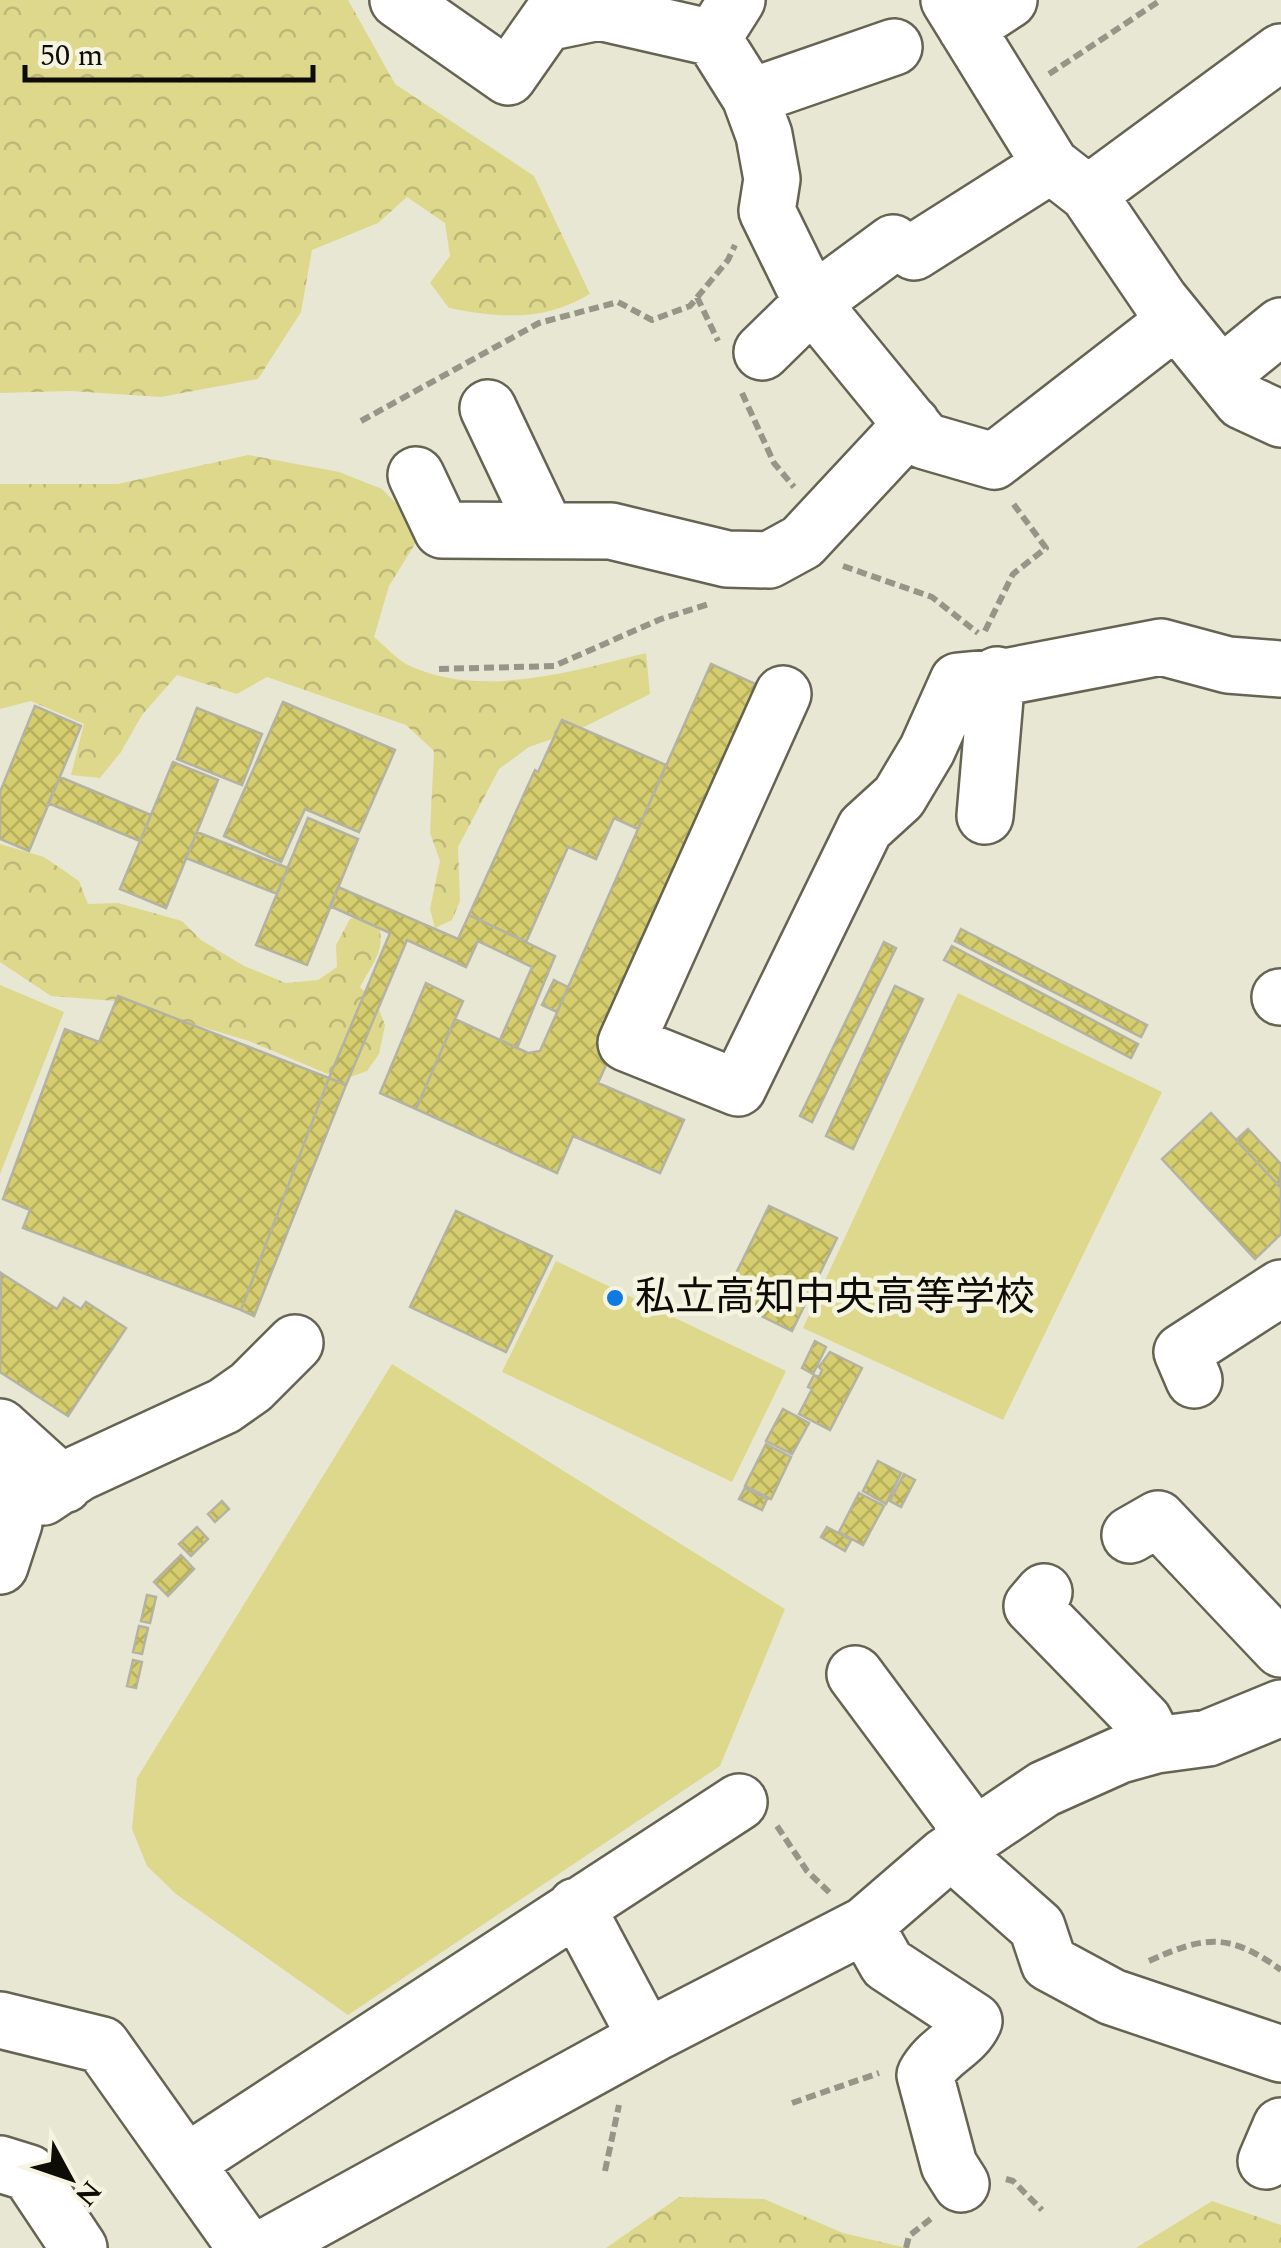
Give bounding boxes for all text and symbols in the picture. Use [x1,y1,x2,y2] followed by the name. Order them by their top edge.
[25,20,312,82] scale bar
[40,33,103,79] text: 50 m
[635,1268,1035,1329] place label: 私立高知中央高等学校
[604,1287,626,1309] marker: 私立高知中央高等学校
[20,2128,120,2228] north arrow
[64,2171,112,2216] text: N

